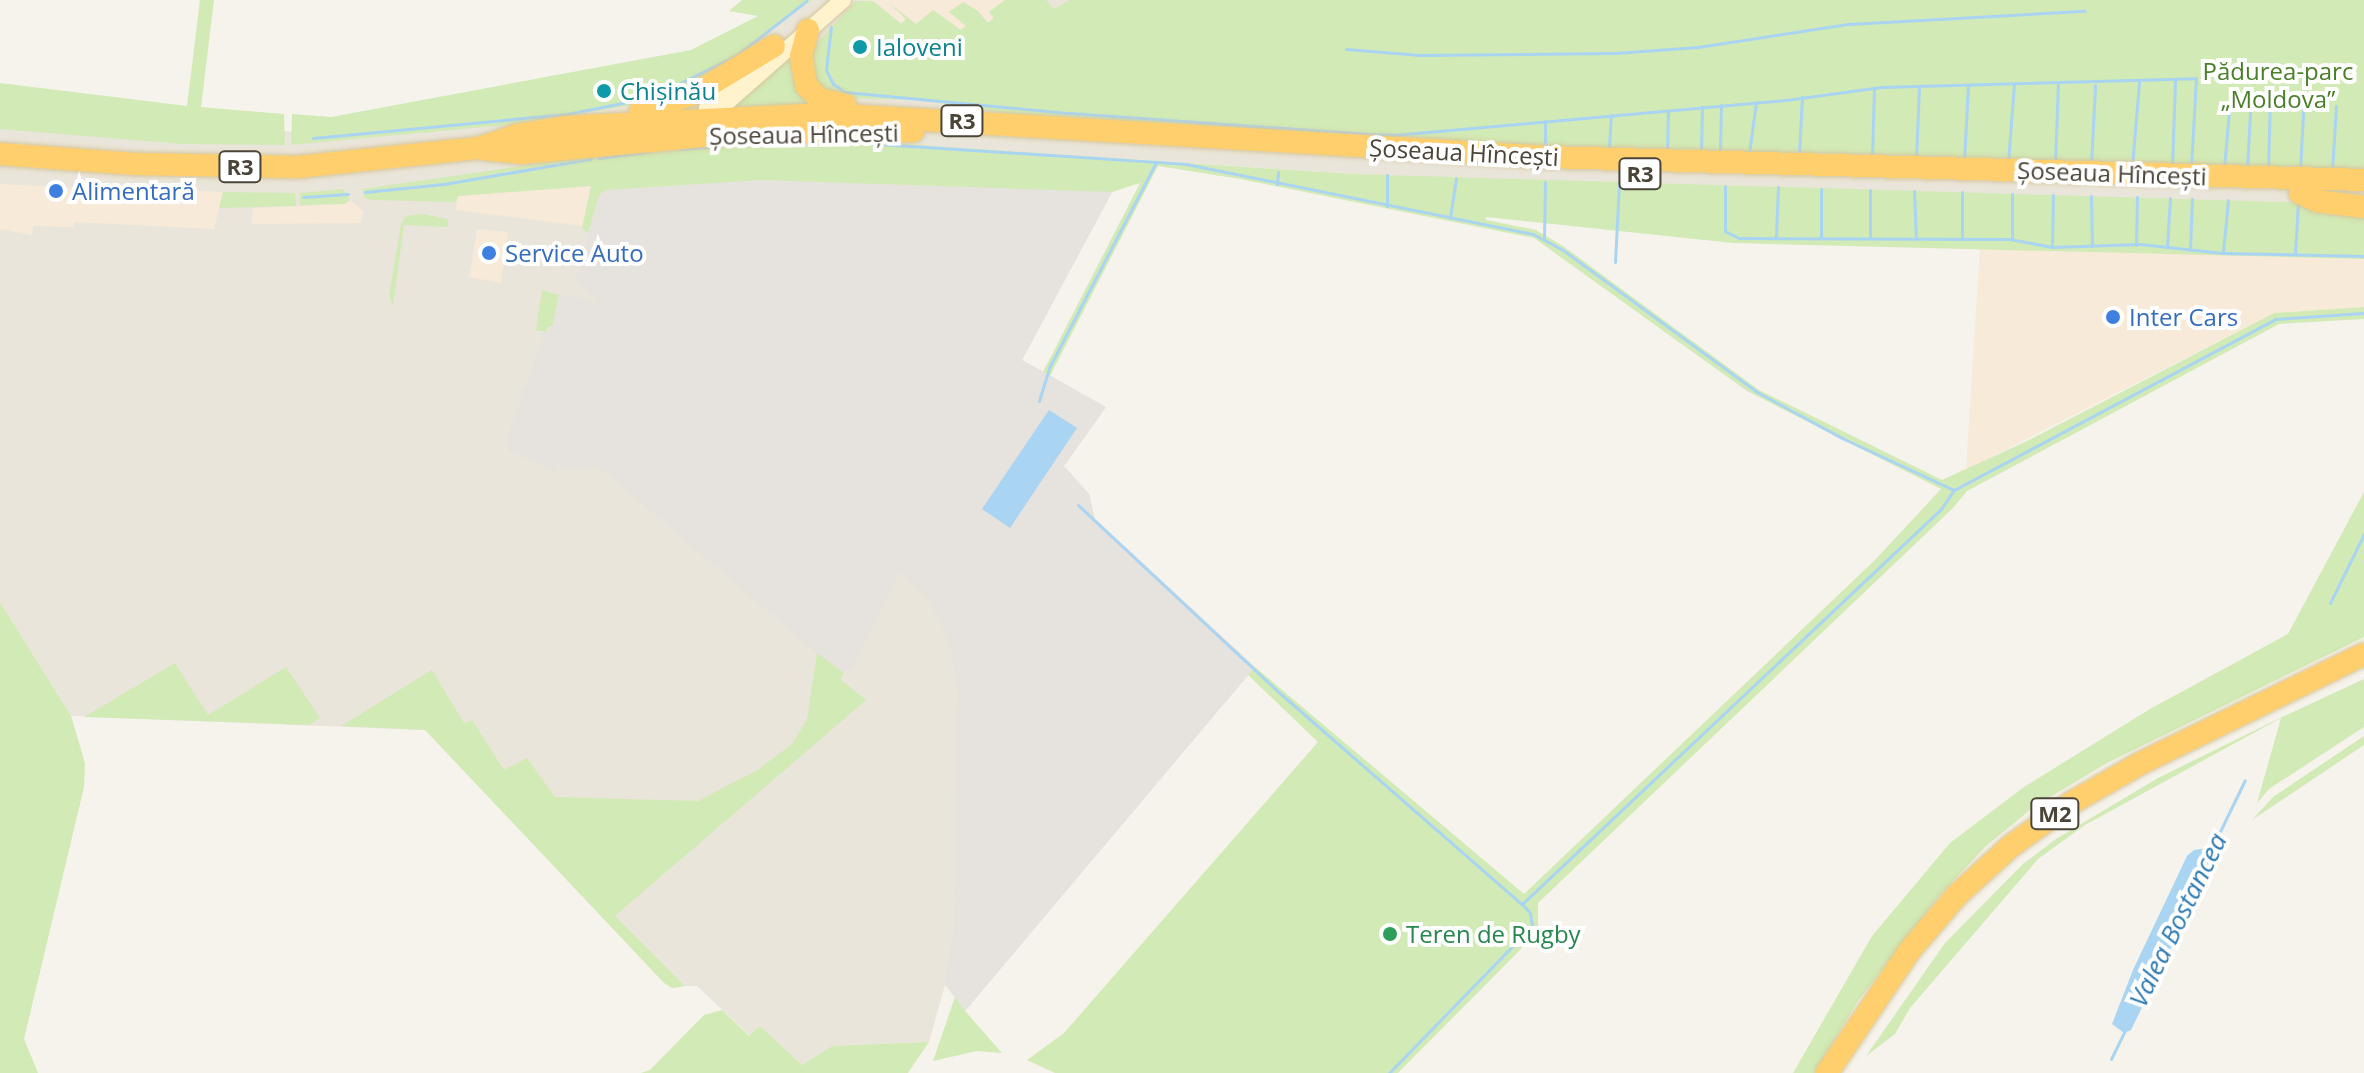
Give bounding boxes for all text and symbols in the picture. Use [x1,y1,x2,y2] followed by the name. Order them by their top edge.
[876,33,963,61] place label: Ialoveni
[851,38,869,56] marker: Ialoveni
[2203,57,2353,113] park label: Pădurea-parc „Moldova”
[620,77,716,105] place label: Chișinău
[595,82,613,100] marker: Chișinău
[940,103,984,139] road number: R3
[709,118,899,150] street label: Șoseaua Hîncești
[1369,133,1559,171] street label: Șoseaua Hîncești
[218,149,262,185] road number: R3
[2017,155,2207,191] street label: Șoseaua Hîncești
[1618,156,1662,192] road number: R3
[72,177,195,205] place label: Alimentară
[47,182,65,200] marker: Alimentară
[505,239,644,267] place label: Service Auto
[480,244,498,262] marker: Service Auto
[2129,303,2238,331] place label: Inter Cars
[2104,308,2122,326] marker: Inter Cars
[2029,796,2081,832] road number: M2
[2123,828,2233,1012] water label: Valea Bostancea
[1406,920,1581,948] place label: Teren de Rugby
[1381,925,1399,943] marker: Teren de Rugby

